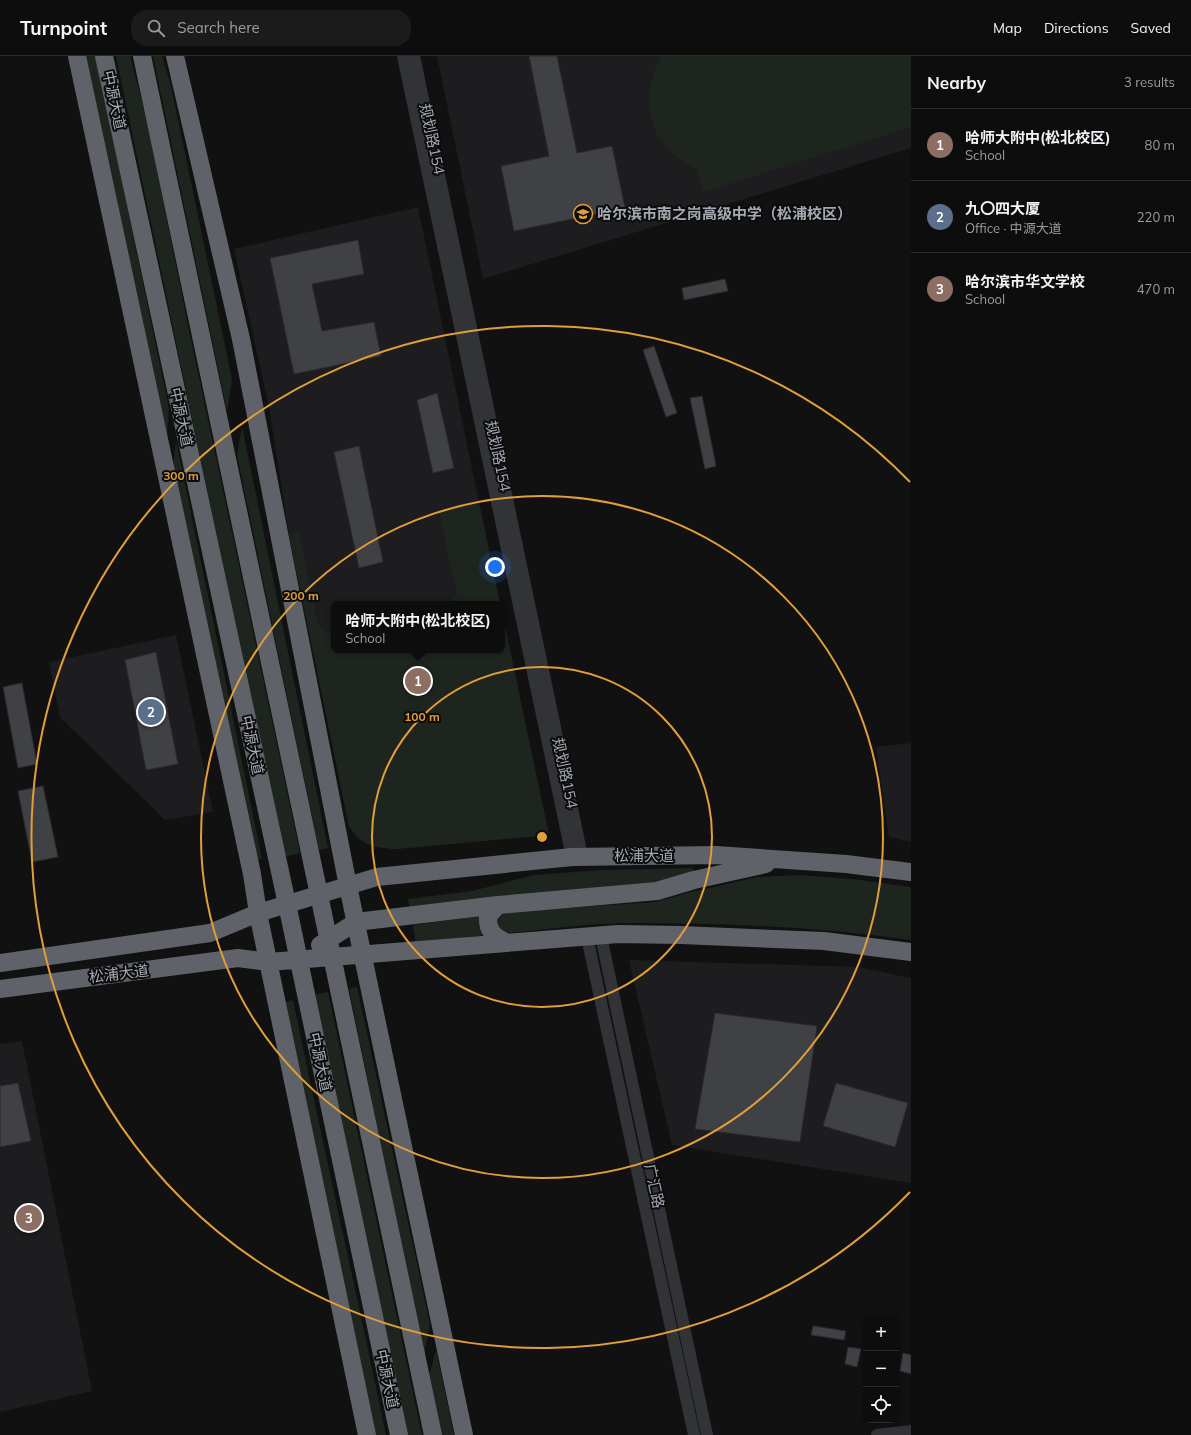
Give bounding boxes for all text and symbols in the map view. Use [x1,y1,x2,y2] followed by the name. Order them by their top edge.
[131,10,411,46] search box
[20,16,107,40] text: Turnpoint
[145,17,167,39] icon: search
[177,18,260,37] text: Search here
[993,19,1022,37] text: Map
[1044,19,1109,37] text: Directions
[1131,19,1171,37] text: Saved
[99,69,130,131] street label: 中源大道
[927,72,986,93] text: Nearby
[1124,74,1175,90] text: 3 results
[416,102,449,176] street label: 规划路154
[965,128,1111,147] text: 哈师大附中(松北校区)
[936,137,944,153] text: 1
[1145,137,1175,153] text: 80 m
[965,147,1005,163] text: School
[965,199,1040,218] text: 九〇四大厦
[572,203,594,225] school or university icon: 哈尔滨市南之岗高级中学（松浦校区）
[597,204,852,223] place label: 哈尔滨市南之岗高级中学（松浦校区）
[936,209,944,225] text: 2
[1137,209,1175,225] text: 220 m
[965,220,1062,236] text: Office · 中源大道
[965,272,1085,291] text: 哈尔滨市华文学校
[936,281,944,297] text: 3
[1137,281,1175,297] text: 470 m
[965,291,1005,307] text: School
[166,386,197,448] street label: 中源大道
[482,419,515,493] street label: 规划路154
[163,468,199,483] text: 300 m
[485,557,505,577] your location
[283,588,319,603] text: 200 m
[331,601,505,653] popup
[345,611,491,630] text: 哈师大附中(松北校区)
[345,630,385,646] text: School
[405,666,431,696] pin: 1
[138,697,164,727] pin: 2
[404,709,440,724] text: 100 m
[237,714,268,776] street label: 中源大道
[549,736,582,810] street label: 规划路154
[535,830,549,844] centre of rings
[614,846,674,865] street label: 松浦大道
[88,960,150,987] street label: 松浦大道
[305,1031,336,1093] street label: 中源大道
[641,1162,668,1210] street label: 广汇路
[16,1203,42,1233] pin: 3
[863,1315,899,1423] map controls
[863,1315,899,1351] button: +
[372,1348,403,1410] street label: 中源大道
[863,1351,899,1387] button: −
[863,1387,899,1423] button: locate

